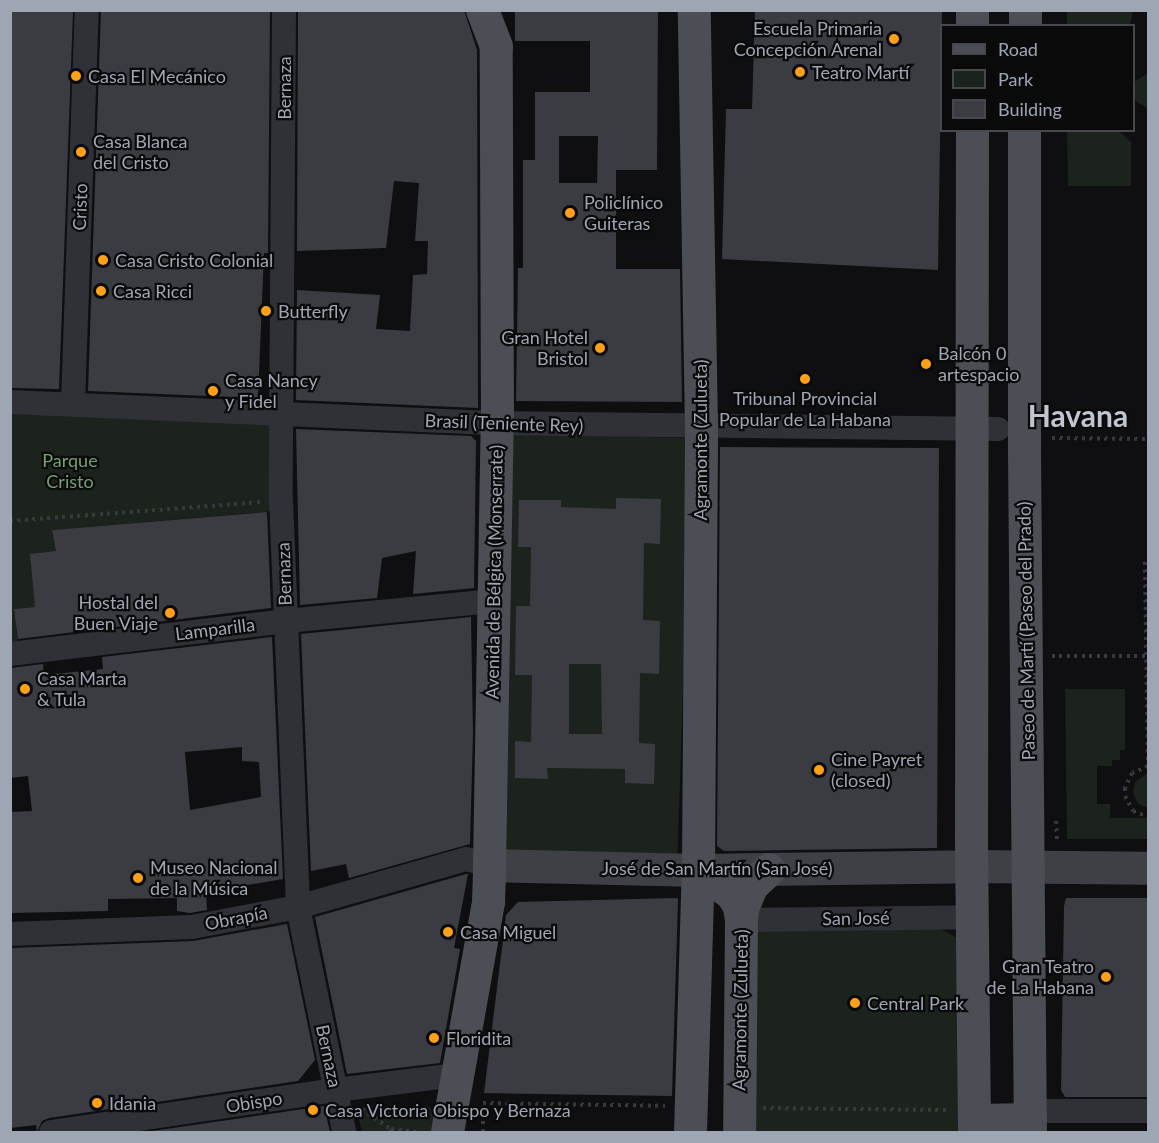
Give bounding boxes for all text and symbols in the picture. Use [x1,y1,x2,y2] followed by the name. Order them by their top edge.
[733,18,882,60] place label: Escuela Primaria Concepción Arenal
[940,24,1135,132] legend
[887,32,901,46] marker: Escuela Primaria Concepción Arenal
[998,38,1038,60] text: Road
[273,56,295,120] street label: Bernaza
[812,61,909,83] place label: Teatro Martí
[88,65,226,87] place label: Casa El Mecánico
[793,65,807,79] marker: Teatro Martí
[998,68,1033,90] text: Park
[69,69,83,83] marker: Casa El Mecánico
[998,98,1062,120] text: Building
[93,131,188,174] place label: Casa Blanca del Cristo
[74,145,88,159] marker: Casa Blanca del Cristo
[68,183,92,231] street label: Cristo
[584,192,663,234] place label: Policlínico Guiteras
[561,204,579,222] marker: Policlínico Guiteras
[115,249,273,271] place label: Casa Cristo Colonial
[96,253,110,267] marker: Casa Cristo Colonial
[113,280,192,302] place label: Casa Ricci
[94,284,108,298] marker: Casa Ricci
[278,300,348,322] place label: Butterfly
[259,304,273,318] marker: Butterfly
[501,327,588,370] place label: Gran Hotel Bristol
[593,341,607,355] marker: Gran Hotel Bristol
[938,343,1019,386] place label: Balcón 0 artespacio
[919,357,933,371] marker: Balcón 0 artespacio
[689,359,711,521] street label: Agramonte (Zulueta)
[225,370,318,412] place label: Casa Nancy y Fidel
[798,372,812,386] marker: Tribunal Provincial Popular de La Habana
[206,384,220,398] marker: Casa Nancy y Fidel
[719,388,891,430] place label: Tribunal Provincial Popular de La Habana
[1028,397,1128,433] district label: Havana
[424,409,584,437] street label: Brasil (Teniente Rey)
[481,445,507,699] street label: Avenida de Bélgica (Monserrate)
[42,450,98,492] park label: Parque Cristo
[1013,501,1039,761] street label: Paseo de Martí (Paseo del Prado)
[272,542,296,606] street label: Bernaza
[73,592,158,634] place label: Hostal del Buen Viaje
[163,606,177,620] marker: Hostal del Buen Viaje
[174,613,256,645] street label: Lamparilla
[37,668,127,710] place label: Casa Marta & Tula
[18,682,32,696] marker: Casa Marta & Tula
[831,749,922,792] place label: Cine Payret (closed)
[812,763,826,777] marker: Cine Payret (closed)
[150,857,277,900] place label: Museo Nacional de la Música
[601,857,833,879] street label: José de San Martín (San José)
[131,871,145,885] marker: Museo Nacional de la Música
[203,901,269,935] street label: Obrapía
[822,907,890,929] street label: San José
[460,921,556,943] place label: Casa Miguel
[441,925,455,939] marker: Casa Miguel
[728,929,752,1091] street label: Agramonte (Zulueta)
[987,956,1094,998] place label: Gran Teatro de La Habana
[1099,970,1113,984] marker: Gran Teatro de La Habana
[867,992,964,1014] place label: Central Park
[848,996,862,1010] marker: Central Park
[312,1023,346,1089] street label: Bernaza
[446,1027,511,1049] place label: Floridita
[427,1031,441,1045] marker: Floridita
[224,1087,284,1117] street label: Obispo
[109,1092,156,1114] place label: Idania
[90,1096,104,1110] marker: Idania
[325,1099,572,1121] place label: Casa Victoria Obispo y Bernaza
[306,1103,320,1117] marker: Casa Victoria Obispo y Bernaza

